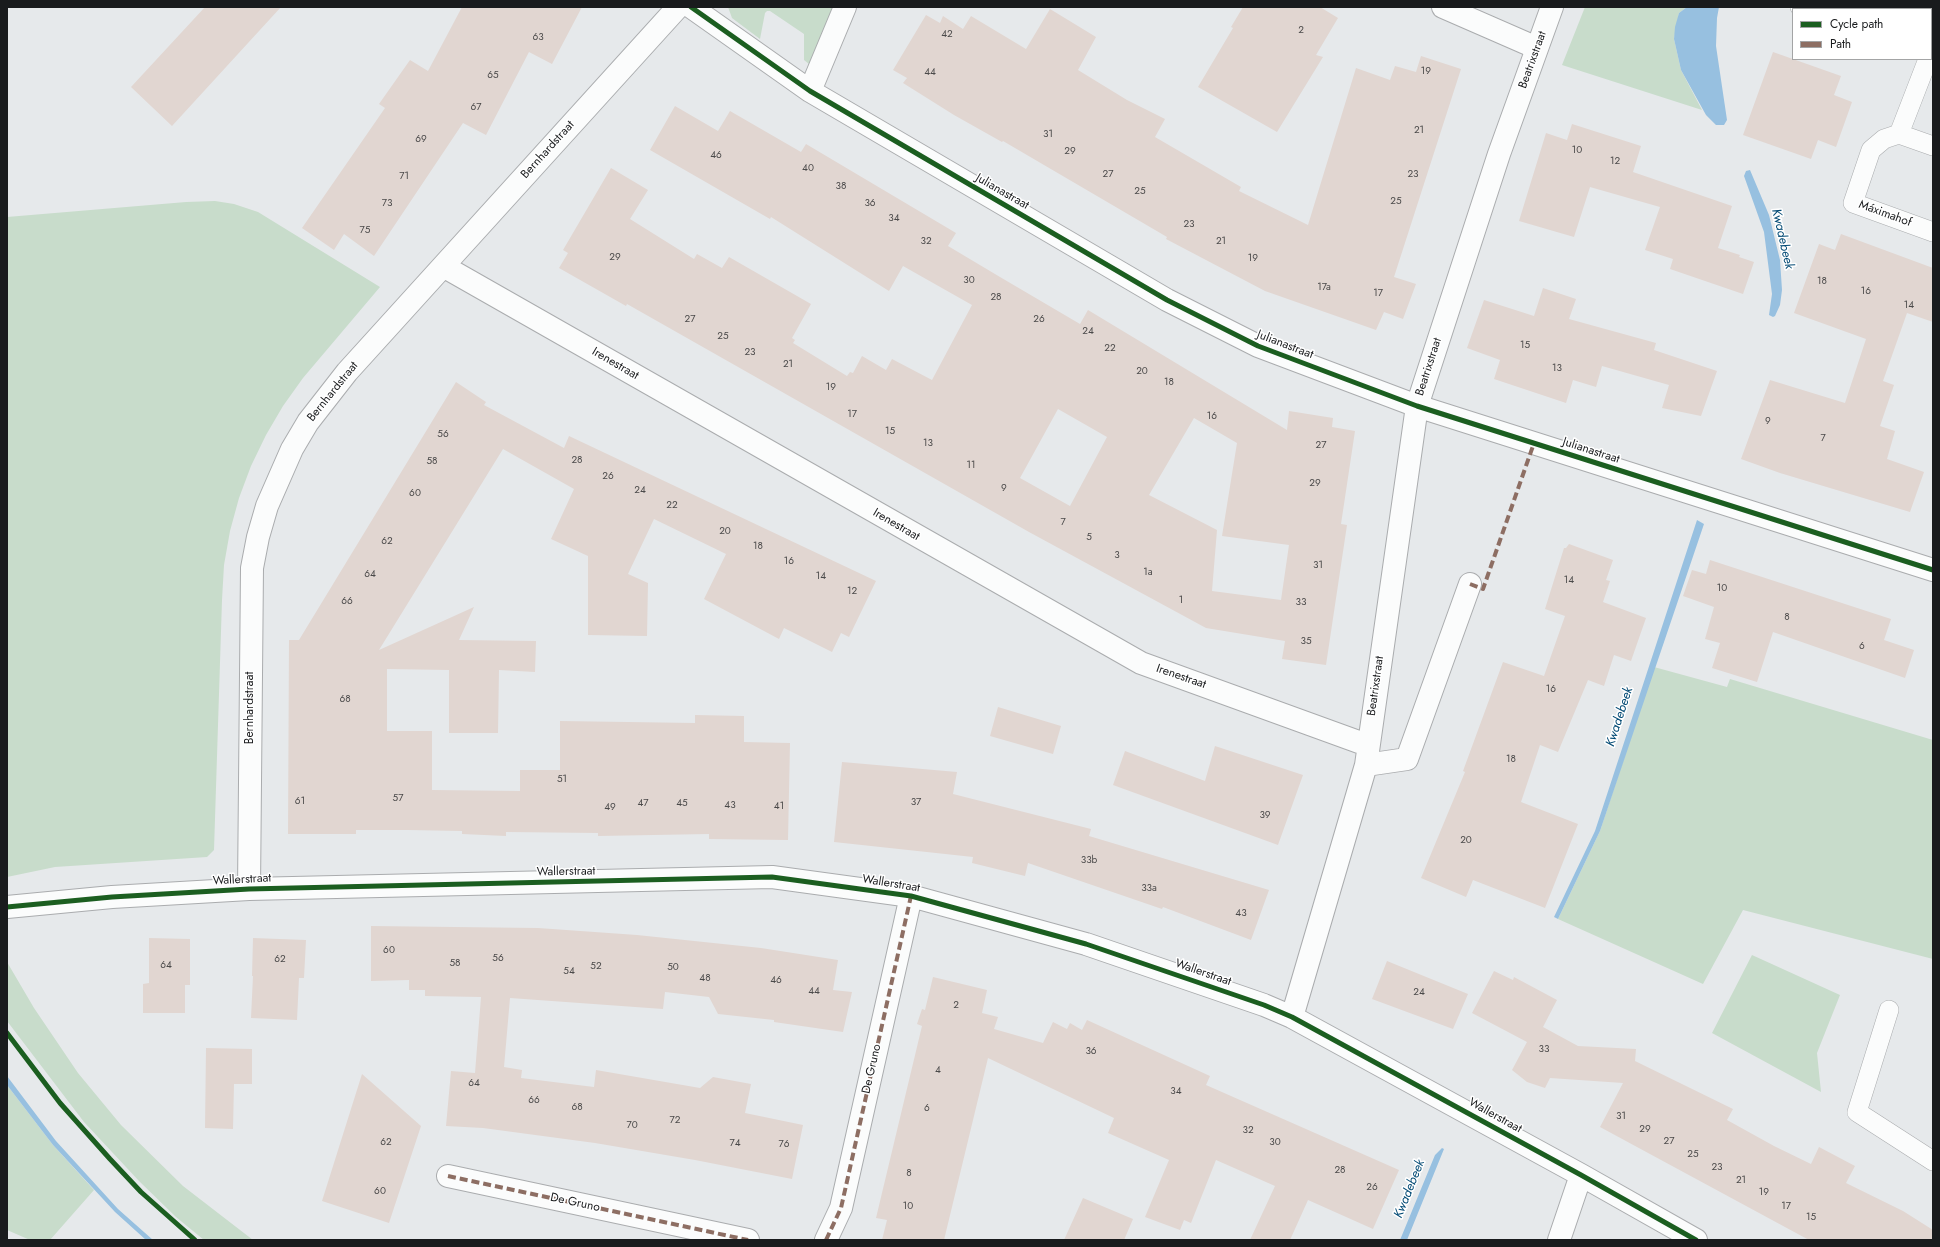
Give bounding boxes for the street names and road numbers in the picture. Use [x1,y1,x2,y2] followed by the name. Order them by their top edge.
[1516,29,1550,91] street label: Beatrixstraat
[518,118,578,182] street label: Bernhardstraat
[973,171,1031,213] street label: Julianastraat
[1857,198,1913,230] street label: Máximahof
[1255,328,1315,362] street label: Julianastraat
[1413,336,1445,398] street label: Beatrixstraat
[589,345,641,383] street label: Irenestraat
[305,359,361,425] street label: Bernhardstraat
[1561,435,1621,467] street label: Julianastraat
[870,506,922,544] street label: Irenestraat
[1365,655,1387,717] street label: Beatrixstraat
[1154,662,1208,692] street label: Irenestraat
[243,672,257,744] street label: Bernhardstraat
[537,864,595,880] street label: Wallerstraat
[212,871,272,889] street label: Wallerstraat
[861,872,921,896] street label: Wallerstraat
[1173,957,1233,989] street label: Wallerstraat
[859,1043,885,1095] street label: De Gruno
[1466,1096,1524,1136] street label: Wallerstraat
[549,1191,601,1215] street label: De Gruno

